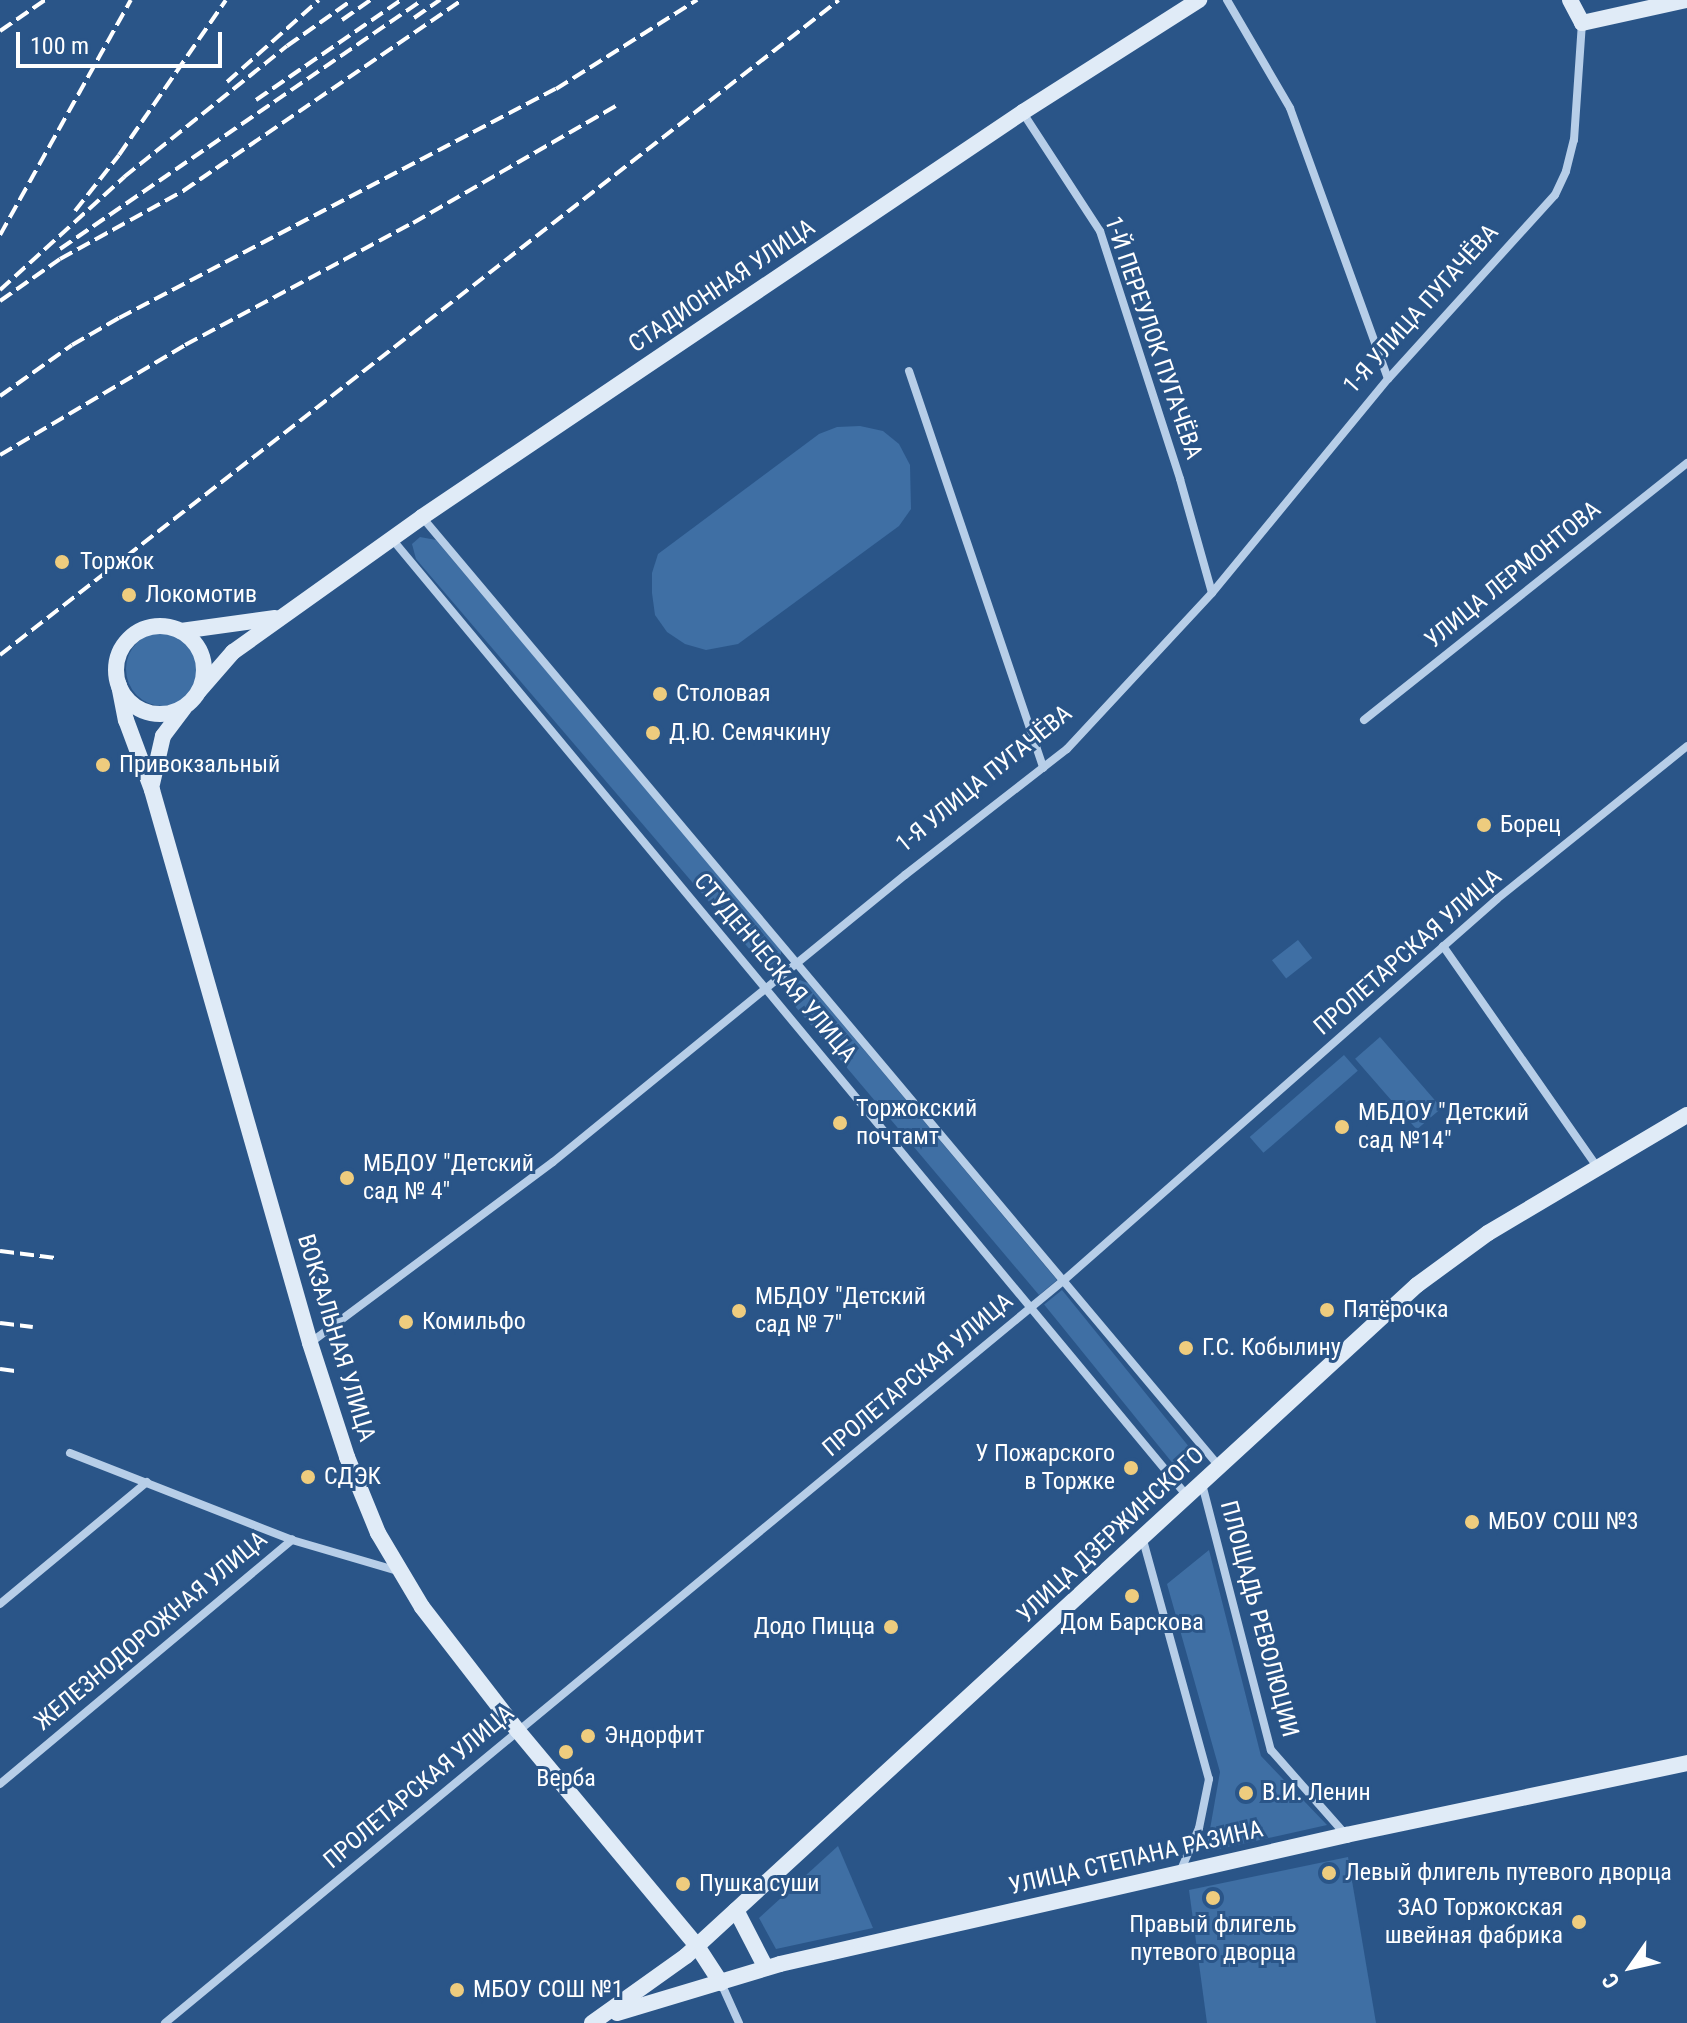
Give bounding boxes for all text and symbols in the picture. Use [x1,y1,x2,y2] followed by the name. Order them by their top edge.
[20,16,226,66] scale bar
[30,32,89,60] text: 100 m
[623,213,821,359] street label: СТАДИОННАЯ УЛИЦА
[1098,213,1208,463] street label: 1-Й ПЕРЕУЛОК ПУГАЧЁВА
[1337,218,1505,400] street label: 1-Я УЛИЦА ПУГАЧЁВА
[1419,495,1607,655] street label: УЛИЦА ЛЕРМОНТОВА
[80,548,154,576] place label: Торжок
[51,551,73,573] marker: Торжок
[145,581,257,609] place label: Локомотив
[120,586,138,604] marker: Локомотив
[676,680,771,708] place label: Столовая
[651,685,669,703] marker: Столовая
[890,699,1078,859] street label: 1-Я УЛИЦА ПУГАЧЁВА
[669,719,831,747] place label: Д.Ю. Семячкину
[644,724,662,742] marker: Д.Ю. Семячкину
[119,751,280,779] place label: Привокзальный
[94,756,112,774] marker: Привокзальный
[1500,811,1561,839] place label: Борец
[1475,816,1493,834] marker: Борец
[1308,863,1508,1041] street label: ПРОЛЕТАРСКАЯ УЛИЦА
[687,868,863,1068] street label: СТУДЕНЧЕСКАЯ УЛИЦА
[856,1095,977,1151] place label: Торжокский почтамт
[1358,1099,1529,1155] place label: МБДОУ "Детский сад №14"
[831,1114,849,1132] marker: Торжокский почтамт
[1333,1118,1351,1136] marker: МБДОУ "Детский сад №14"
[363,1150,534,1206] place label: МБДОУ "Детский сад № 4"
[338,1169,356,1187] marker: МБДОУ "Детский сад № 4"
[291,1231,381,1445] street label: ВОКЗАЛЬНАЯ УЛИЦА
[755,1283,926,1339] place label: МБДОУ "Детский сад № 7"
[817,1287,1019,1463] street label: ПРОЛЕТАРСКАЯ УЛИЦА
[1343,1296,1448,1324] place label: Пятёрочка
[1318,1301,1336,1319] marker: Пятёрочка
[730,1302,748,1320] marker: МБДОУ "Детский сад № 7"
[422,1308,526,1336] place label: Комильфо
[397,1313,415,1331] marker: Комильфо
[1202,1334,1341,1362] place label: Г.С. Кобылину
[1177,1339,1195,1357] marker: Г.С. Кобылину
[975,1440,1115,1496] place label: У Пожарского в Торжке
[1011,1441,1211,1629] street label: УЛИЦА ДЗЕРЖИНСКОГО
[1122,1459,1140,1477] marker: У Пожарского в Торжке
[324,1463,381,1491] place label: СДЭК
[299,1468,317,1486] marker: СДЭК
[1214,1498,1304,1740] street label: ПЛОЩАДЬ РЕВОЛЮЦИИ
[1488,1508,1639,1536] place label: МБОУ СОШ №3
[1463,1513,1481,1531] marker: МБОУ СОШ №3
[29,1525,273,1737] street label: ЖЕЛЕЗНОДОРОЖНАЯ УЛИЦА
[1123,1587,1141,1605] marker: Дом Барскова
[1060,1609,1204,1637] place label: Дом Барскова
[754,1613,875,1641] place label: Додо Пицца
[882,1618,900,1636] marker: Додо Пицца
[318,1699,520,1875] street label: ПРОЛЕТАРСКАЯ УЛИЦА
[604,1722,705,1750] place label: Эндорфит
[579,1727,597,1745] marker: Эндорфит
[557,1743,575,1761] marker: Верба
[536,1765,596,1793] place label: Верба
[1262,1779,1371,1807] place label: В.И. Ленин
[1237,1784,1255,1802] marker: В.И. Ленин
[1006,1815,1266,1901] street label: УЛИЦА СТЕПАНА РАЗИНА
[1345,1859,1672,1887] place label: Левый флигель путевого дворца
[1320,1864,1338,1882] marker: Левый флигель путевого дворца
[699,1870,820,1898] place label: Пушка суши
[674,1875,692,1893] marker: Пушка суши
[1204,1889,1222,1907] marker: Правый флигель путевого дворца
[1385,1894,1563,1950] place label: ЗАО Торжокская швейная фабрика
[1129,1911,1297,1967] place label: Правый флигель путевого дворца
[1570,1913,1588,1931] marker: ЗАО Торжокская швейная фабрика
[1591,1927,1671,2007] north arrow
[1597,1969,1625,1993] text: С
[473,1976,624,2004] place label: МБОУ СОШ №1
[448,1981,466,1999] marker: МБОУ СОШ №1

